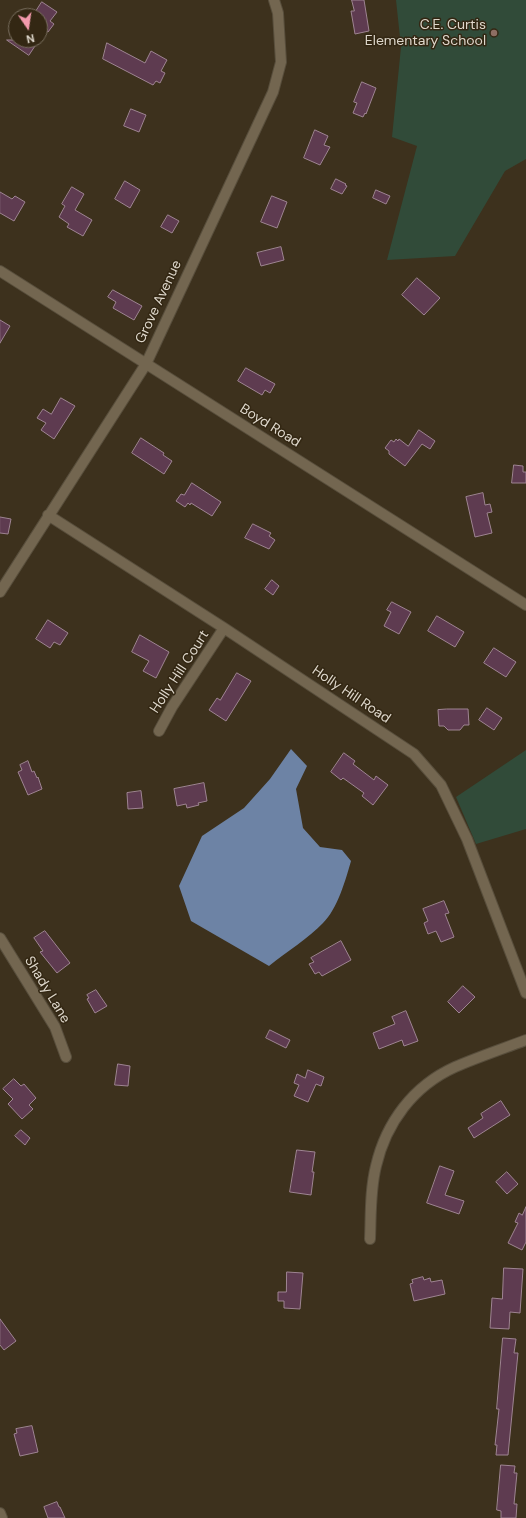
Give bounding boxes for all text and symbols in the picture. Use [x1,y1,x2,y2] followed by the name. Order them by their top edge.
[8,8,48,48] north arrow
[365,17,486,50] place label: C.E. Curtis Elementary School
[489,28,499,38] marker: C.E. Curtis Elementary School
[25,31,36,46] text: N
[132,258,186,346] street label: Grove Avenue
[237,401,303,451] street label: Boyd Road
[147,627,213,717] street label: Holly Hill Court
[309,663,393,727] street label: Holly Hill Road
[20,954,74,1026] street label: Shady Lane

